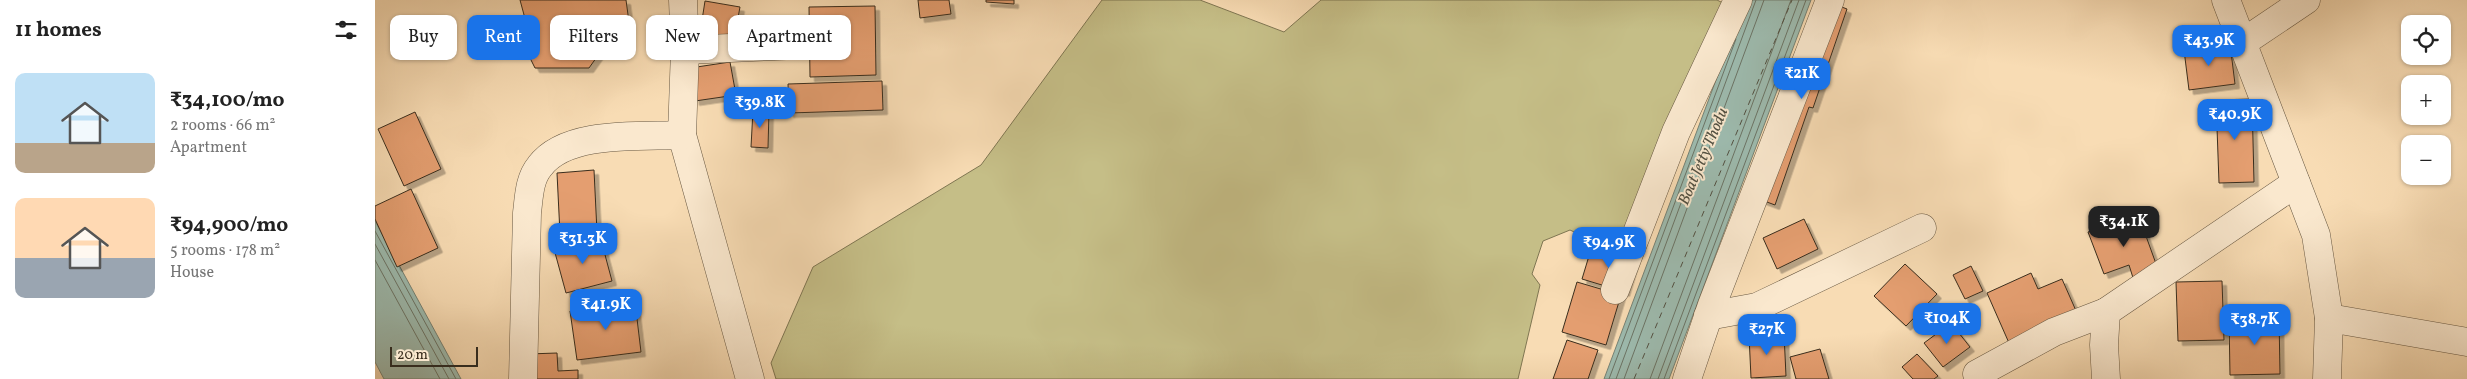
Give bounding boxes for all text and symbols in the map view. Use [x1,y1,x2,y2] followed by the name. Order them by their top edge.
[390,15,457,60] chip: Buy
[467,15,540,60] chip: Rent
[550,15,636,60] chip: Filters
[646,15,718,60] chip: New
[728,15,851,60] chip: Apartment
[2401,15,2451,185] map controls
[2401,15,2451,65] button: locate
[15,16,102,45] text: 11 homes
[332,16,360,44] icon: filters
[2168,24,2250,67] pin: ₹43.9K
[2183,30,2235,52] text: ₹43.9K
[1772,58,1832,100] pin: ₹21K
[1784,63,1820,85] text: ₹21K
[2401,75,2451,125] button: +
[170,86,284,115] text: ₹34,100/mo
[719,86,801,129] pin: ₹39.8K
[735,92,785,114] text: ₹39.8K
[55,93,115,153] icon: home
[2194,98,2276,141] pin: ₹40.9K
[2208,104,2262,126] text: ₹40.9K
[1673,105,1734,209] water label: Boat Jetty Thodu
[170,115,276,137] text: 2 rooms · 66 m²
[2401,135,2451,185] button: −
[170,137,247,159] text: Apartment
[2083,206,2165,248] pin: ₹34.1K
[170,211,288,240] text: ₹94,900/mo
[2099,211,2149,233] text: ₹34.1K
[55,218,115,278] icon: home
[542,222,624,265] pin: ₹31.3K
[1568,226,1650,269] pin: ₹94.9K
[559,228,607,250] text: ₹31.3K
[1583,232,1635,254] text: ₹94.9K
[170,240,280,262] text: 5 rooms · 178 m²
[170,262,214,284] text: House
[565,288,647,331] pin: ₹41.9K
[581,294,631,316] text: ₹41.9K
[1912,302,1982,345] pin: ₹104K
[2214,304,2296,346] pin: ₹38.7K
[1924,308,1970,330] text: ₹104K
[2231,309,2279,331] text: ₹38.7K
[1737,314,1797,356] pin: ₹27K
[1749,319,1785,341] text: ₹27K
[390,344,477,367] scale bar
[397,346,428,365] text: 20 m

